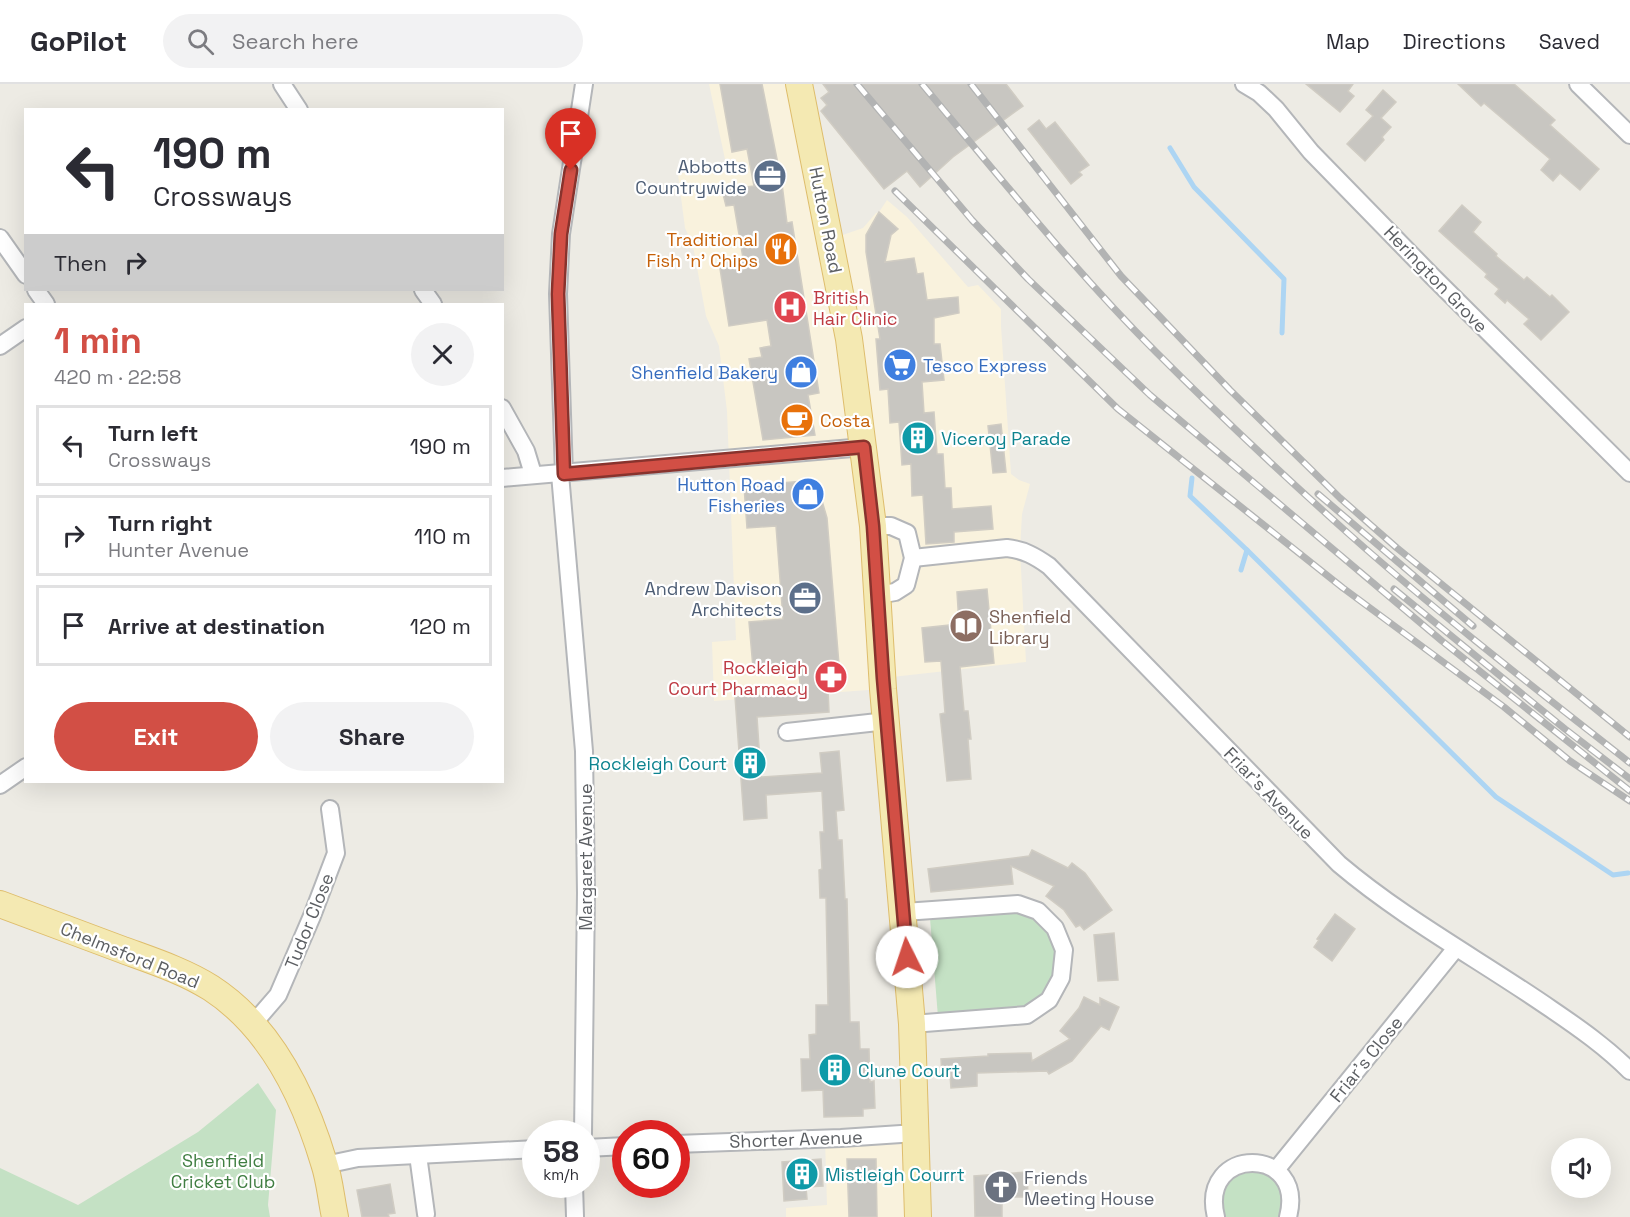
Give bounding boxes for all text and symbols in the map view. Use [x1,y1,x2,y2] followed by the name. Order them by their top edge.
[163,14,583,68] search box
[30,23,127,59] text: GoPilot
[184,25,217,58] icon: search
[232,27,359,55] text: Search here
[1326,28,1370,55] text: Map
[1403,28,1506,55] text: Directions
[1539,28,1600,55] text: Saved
[545,108,596,170] pin
[554,117,587,150] icon: arrive
[153,127,272,180] text: 190 m
[54,132,132,210] icon: left
[635,155,747,199] place label: Abbotts Countrywide
[752,158,788,194] office icon: Abbotts Countrywide
[804,165,848,275] street label: Hutton Road
[153,179,292,214] text: Crossways
[1379,221,1493,337] street label: Herington Grove
[646,228,758,272] place label: Traditional Fish 'n' Chips
[763,231,799,267] restaurant icon: Traditional Fish 'n' Chips
[119,246,152,279] icon: right
[54,249,107,277] text: Then
[813,286,898,330] place label: British Hair Clinic
[772,289,808,325] hospital icon: British Hair Clinic
[54,318,142,364] text: 1 min
[411,323,474,386] button: close
[882,347,918,383] supermarket icon: Tesco Express
[783,354,819,390] shop icon: Shenfield Bakery
[923,354,1047,377] place label: Tesco Express
[631,361,778,384] place label: Shenfield Bakery
[54,364,181,390] text: 420 m · 22:58
[779,402,815,438] cafe icon: Costa
[820,409,871,432] place label: Costa
[108,419,198,447] text: Turn left
[900,420,936,456] building icon: Viceroy Parade
[941,427,1071,450] place label: Viceroy Parade
[57,429,90,462] icon: left
[410,432,471,460] text: 190 m
[108,447,211,473] text: Crossways
[677,473,785,517] place label: Hutton Road Fisheries
[790,476,826,512] shop icon: Hutton Road Fisheries
[108,509,213,537] text: Turn right
[57,519,90,552] icon: right
[414,522,471,550] text: 110 m
[108,537,249,563] text: Hunter Avenue
[644,577,782,621] place label: Andrew Davison Architects
[787,580,823,616] office icon: Andrew Davison Architects
[989,605,1071,649] place label: Shenfield Library
[948,608,984,644] library icon: Shenfield Library
[57,609,90,642] icon: arrive
[108,612,325,640] text: Arrive at destination
[410,612,471,640] text: 120 m
[668,656,808,700] place label: Rockleigh Court Pharmacy
[813,659,849,695] pharmacy icon: Rockleigh Court Pharmacy
[54,702,258,771] button: Exit
[270,702,474,771] button: Share
[1219,742,1319,844] street label: Friar's Avenue
[732,745,768,781] building icon: Rockleigh Court
[589,752,727,775] place label: Rockleigh Court
[574,783,597,931] street label: Margaret Avenue
[279,870,339,972] street label: Tudor Close
[57,917,203,993] street label: Chelmsford Road
[875,925,939,989] position arrow
[1324,1011,1408,1107] street label: Friar's Close
[817,1052,853,1088] building icon: Clune Court
[858,1059,960,1082] place label: Clune Court
[612,1120,690,1198] speed limit sign: 60
[729,1125,863,1153] street label: Shorter Avenue
[543,1132,579,1171] text: 58
[1551,1138,1611,1198] map controls
[1551,1138,1611,1198] button: sound
[171,1149,275,1193] park label: Shenfield Cricket Club
[784,1156,820,1192] building icon: Mistleigh Courrt
[825,1163,965,1186] place label: Mistleigh Courrt
[543,1165,579,1184] text: km/h
[1024,1166,1155,1210] place label: Friends Meeting House
[983,1169,1019,1205] church icon: Friends Meeting House

